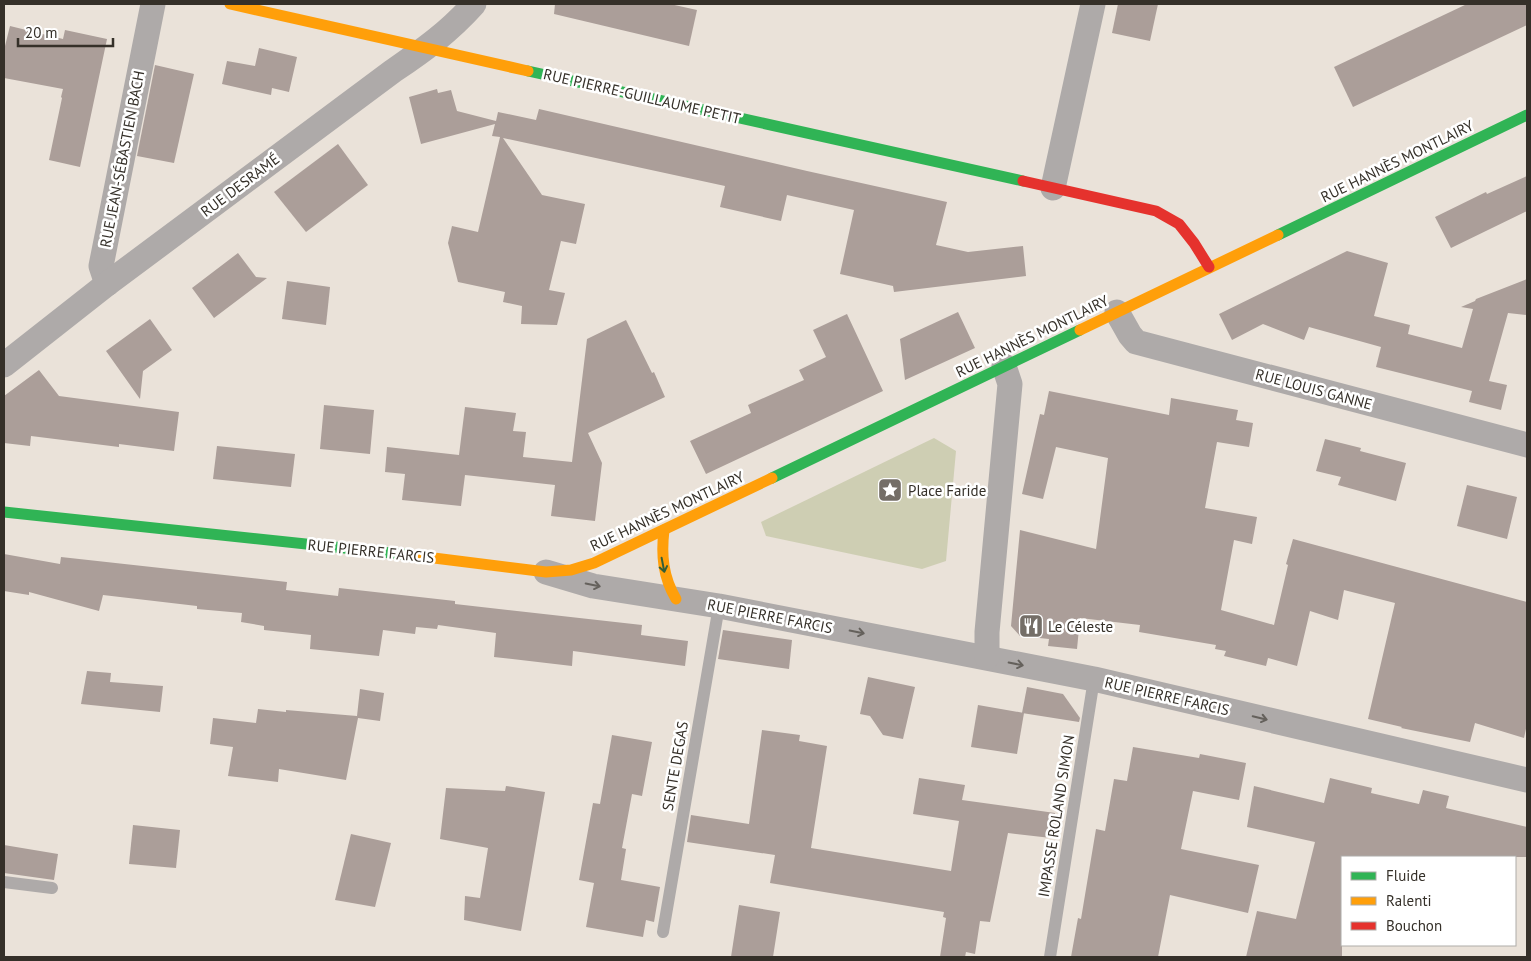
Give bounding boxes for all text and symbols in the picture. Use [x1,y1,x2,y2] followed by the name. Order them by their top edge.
[18,15,112,47] scale bar
[25,23,58,42] text: 20 m
[542,64,743,128] street label: RUE PIERRE-GUILLAUME PETIT
[96,69,148,249] street label: RUE JEAN-SÉBASTIEN BACH
[1317,115,1477,206] street label: RUE HANNÈS MONTLAIRY
[197,149,283,221] street label: RUE DESRAMÉ
[952,290,1112,381] street label: RUE HANNÈS MONTLAIRY
[1254,364,1374,414] street label: RUE LOUIS GANNE
[587,467,748,555] street label: RUE HANNÈS MONTLAIRY
[877,477,903,503] place icon: Place Faride
[908,481,986,500] place label: Place Faride
[307,535,435,567] street label: RUE PIERRE FARCIS
[659,557,669,573] one-way arrow
[585,581,601,591] one-way arrow
[706,595,834,637] street label: RUE PIERRE FARCIS
[1018,613,1044,639] restaurant icon: Le Céleste
[1048,617,1113,636] place label: Le Céleste
[848,628,864,638] one-way arrow
[1008,659,1024,669] one-way arrow
[1103,672,1231,720] street label: RUE PIERRE FARCIS
[1252,714,1268,723] one-way arrow
[658,720,692,812] street label: SENTE DEGAS
[1034,734,1078,898] street label: IMPASSE ROLAND SIMON
[1341,856,1516,946] legend
[1386,866,1426,885] text: Fluide
[1386,891,1432,910] text: Ralenti
[1386,916,1442,935] text: Bouchon

